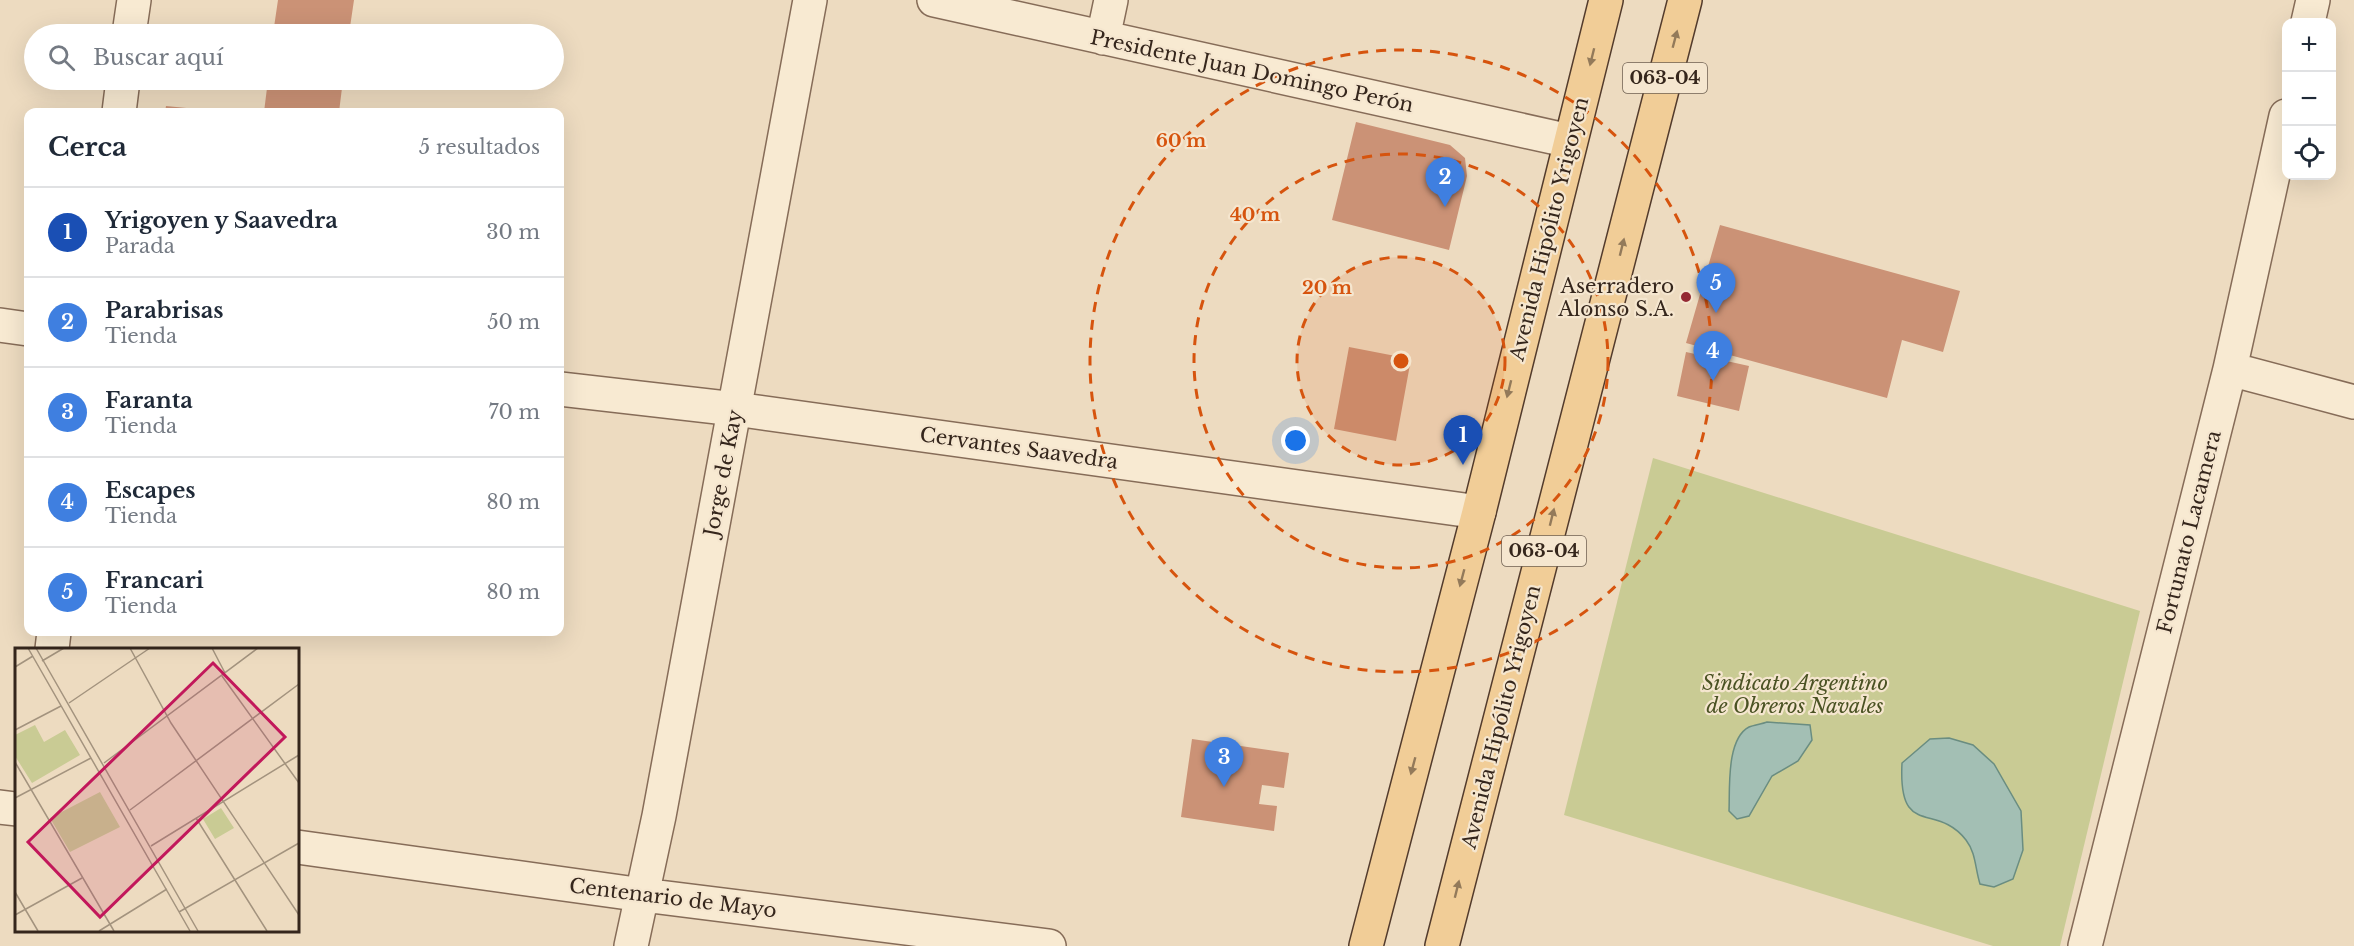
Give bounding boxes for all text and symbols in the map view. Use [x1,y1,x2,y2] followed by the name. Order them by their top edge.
[2282,18,2336,180] map controls
[2282,18,2336,72] button: +
[24,24,564,90] search box
[1088,25,1416,117] street label: Presidente Juan Domingo Perón
[1671,29,1681,48] one-way arrow
[45,41,78,74] icon: search
[93,44,224,71] text: Buscar aquí
[1586,48,1596,66] one-way arrow
[1623,63,1707,93] road number: 063-04
[2282,72,2336,126] button: −
[1504,94,1593,364] street label: Avenida Hipólito Yrigoyen
[2282,126,2336,180] button: locate
[1156,130,1206,152] text: 60 m
[48,131,127,163] text: Cerca
[419,135,540,159] text: 5 resultados
[1426,158,1464,207] pin: 2
[1230,204,1280,226] text: 40 m
[105,207,338,234] text: Yrigoyen y Saavedra
[63,220,72,244] text: 1
[486,220,540,244] text: 30 m
[105,234,175,258] text: Parada
[1617,238,1627,256] one-way arrow
[1696,264,1736,313] pin: 5
[1557,274,1674,321] place label: Aserradero Alonso S.A.
[1302,277,1352,299] text: 20 m
[1679,290,1693,304] marker: Aserradero Alonso S.A.
[105,297,224,324] text: Parabrisas
[61,310,74,334] text: 2
[487,310,540,334] text: 50 m
[105,324,177,348] text: Tienda
[1694,332,1732,381] pin: 4
[1391,351,1411,371] centre of rings
[1504,379,1514,398] one-way arrow
[105,387,193,414] text: Faranta
[61,400,74,424] text: 3
[488,400,540,424] text: 70 m
[698,407,747,541] street label: Jorge de Kay
[105,414,177,438] text: Tienda
[1444,416,1482,465] pin: 1
[918,422,1120,474] street label: Cervantes Saavedra
[1281,426,1310,455] your location
[2152,427,2226,636] street label: Fortunato Lacamera
[105,477,196,504] text: Escapes
[61,490,74,514] text: 4
[486,490,540,514] text: 80 m
[105,504,177,528] text: Tienda
[1548,508,1558,527] one-way arrow
[1502,536,1586,566] road number: 063-04
[105,567,204,594] text: Francari
[1456,569,1466,587] one-way arrow
[62,580,73,604] text: 5
[486,580,540,604] text: 80 m
[1456,582,1545,852] street label: Avenida Hipólito Yrigoyen
[105,594,177,618] text: Tienda
[15,648,298,931] inset map
[1702,671,1888,718] park label: Sindicato Argentino de Obreros Navales
[1204,738,1244,787] pin: 3
[1407,757,1417,776] one-way arrow
[568,873,778,923] street label: Centenario de Mayo
[1452,880,1462,899] one-way arrow

